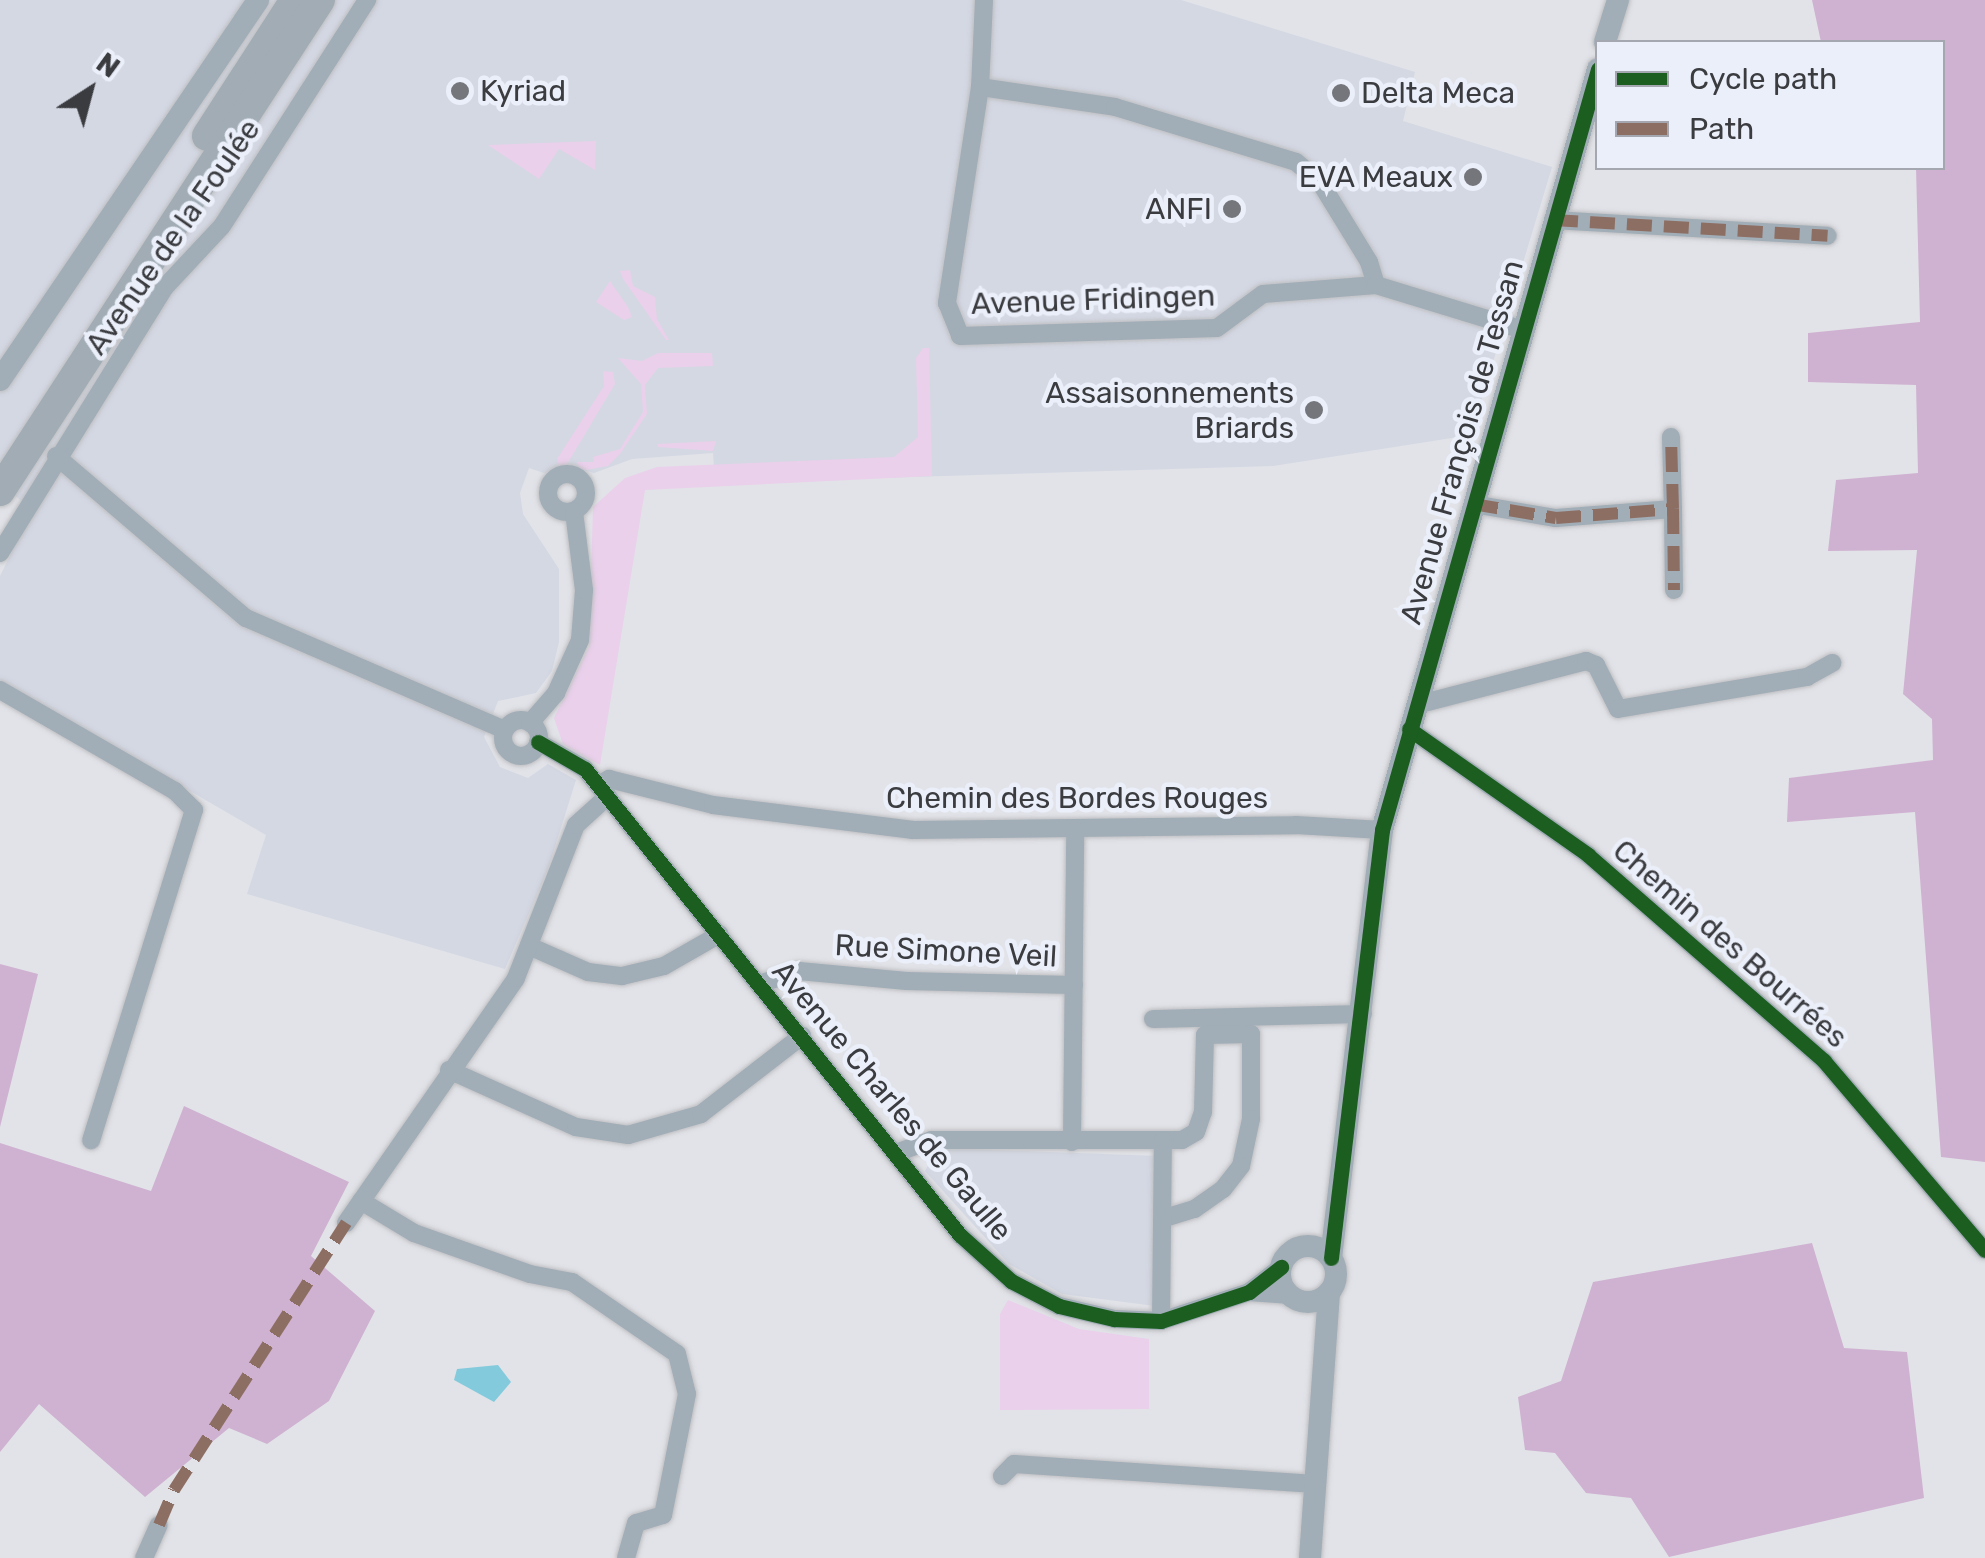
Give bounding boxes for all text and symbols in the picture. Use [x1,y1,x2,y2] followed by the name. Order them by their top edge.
[40,40,140,140] north arrow
[1595,40,1945,170] legend
[90,46,126,85] text: N
[1689,61,1837,97] text: Cycle path
[480,73,566,109] place label: Kyriad
[1361,75,1515,111] place label: Delta Meca
[449,80,471,102] marker: Kyriad
[1330,82,1352,104] marker: Delta Meca
[1689,111,1754,147] text: Path
[78,112,268,362] street label: Avenue de la Foulée
[1298,159,1453,195] place label: EVA Meaux
[1462,166,1484,188] marker: EVA Meaux
[1145,191,1212,227] place label: ANFI
[1221,198,1243,220] marker: ANFI
[1393,255,1531,629] street label: Avenue François de Tessan
[970,278,1216,322] street label: Avenue Fridingen
[1045,375,1294,446] place label: Assaisonnements Briards
[1303,399,1325,421] marker: Assaisonnements Briards
[886,780,1268,816] street label: Chemin des Bordes Rouges
[1606,832,1854,1056] street label: Chemin des Bourrées
[833,927,1059,975] street label: Rue Simone Veil
[765,954,1019,1248] street label: Avenue Charles de Gaulle

